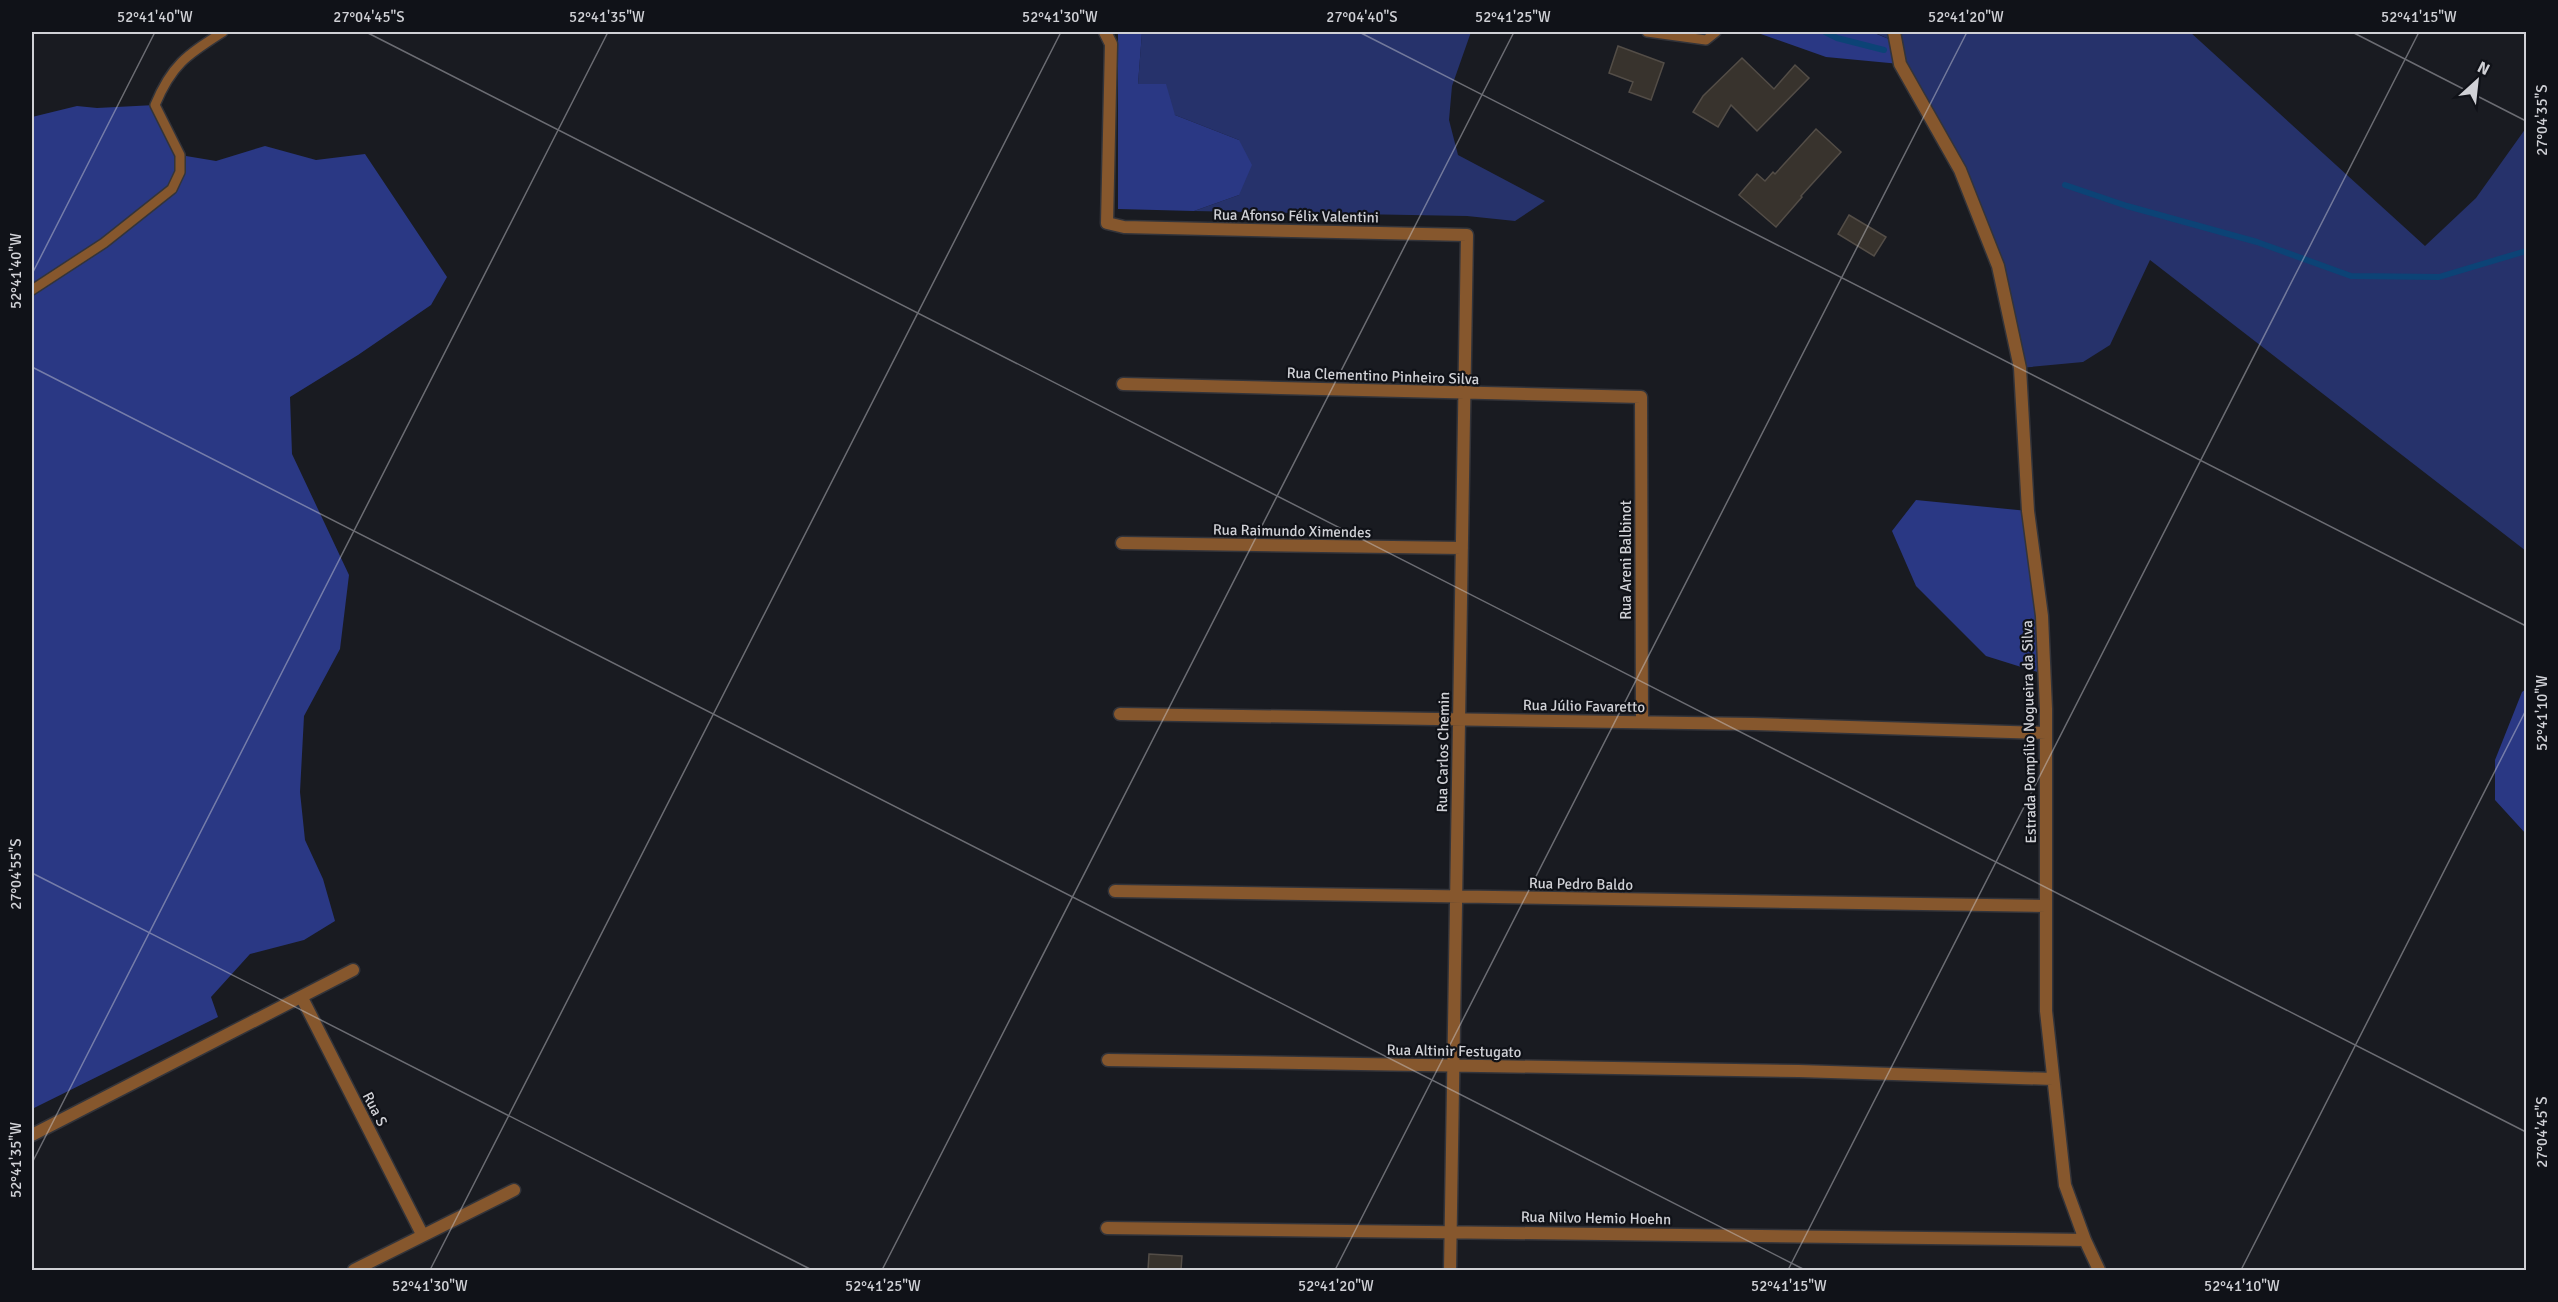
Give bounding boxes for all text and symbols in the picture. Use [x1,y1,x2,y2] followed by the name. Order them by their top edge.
[117,8,193,26] text: 52°41'40"W
[333,8,405,26] text: 27°04'45"S
[569,8,645,26] text: 52°41'35"W
[1022,8,1098,26] text: 52°41'30"W
[1326,8,1398,26] text: 27°04'40"S
[1475,8,1551,26] text: 52°41'25"W
[1928,8,2004,26] text: 52°41'20"W
[2381,8,2457,26] text: 52°41'15"W
[2447,51,2507,111] north arrow
[2474,57,2493,80] text: N
[2533,84,2551,156] text: 27°04'35"S
[1213,206,1379,226] street label: Rua Afonso Félix Valentini
[7,233,25,309] text: 52°41'40"W
[1286,364,1480,388] street label: Rua Clementino Pinheiro Silva
[1617,500,1635,620] street label: Rua Areni Balbinot
[1213,521,1372,541] street label: Rua Raimundo Ximendes
[2018,620,2040,844] street label: Estrada Pompílio Nogueira da Silva
[2533,675,2551,751] text: 52°41'10"W
[1433,691,1453,813] street label: Rua Carlos Chemin
[1523,696,1645,716] street label: Rua Júlio Favaretto
[7,838,25,910] text: 27°04'55"S
[1529,874,1634,894] street label: Rua Pedro Baldo
[1387,1041,1522,1061] street label: Rua Altinir Festugato
[359,1089,391,1129] street label: Rua S
[2533,1096,2551,1168] text: 27°04'45"S
[7,1122,25,1198] text: 52°41'35"W
[1521,1208,1671,1228] street label: Rua Nilvo Hemio Hoehn
[392,1277,468,1295] text: 52°41'30"W
[845,1277,921,1295] text: 52°41'25"W
[1298,1277,1374,1295] text: 52°41'20"W
[1751,1277,1827,1295] text: 52°41'15"W
[2204,1277,2280,1295] text: 52°41'10"W

